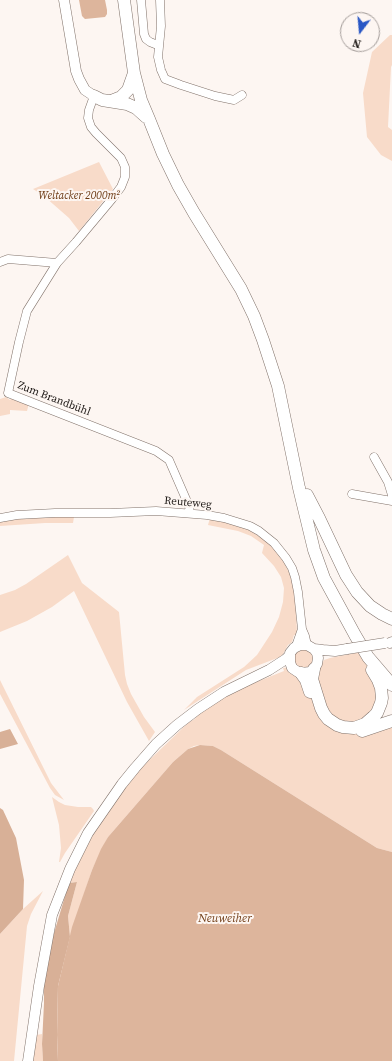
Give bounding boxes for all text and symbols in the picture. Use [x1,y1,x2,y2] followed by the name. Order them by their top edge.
[340,12,380,52] north arrow
[351,35,363,51] text: N
[38,189,120,203] park label: Weltacker 2000m²
[16,379,92,419] street label: Zum Brandbühl
[164,494,212,512] street label: Reuteweg
[198,912,252,926] water label: Neuweiher

